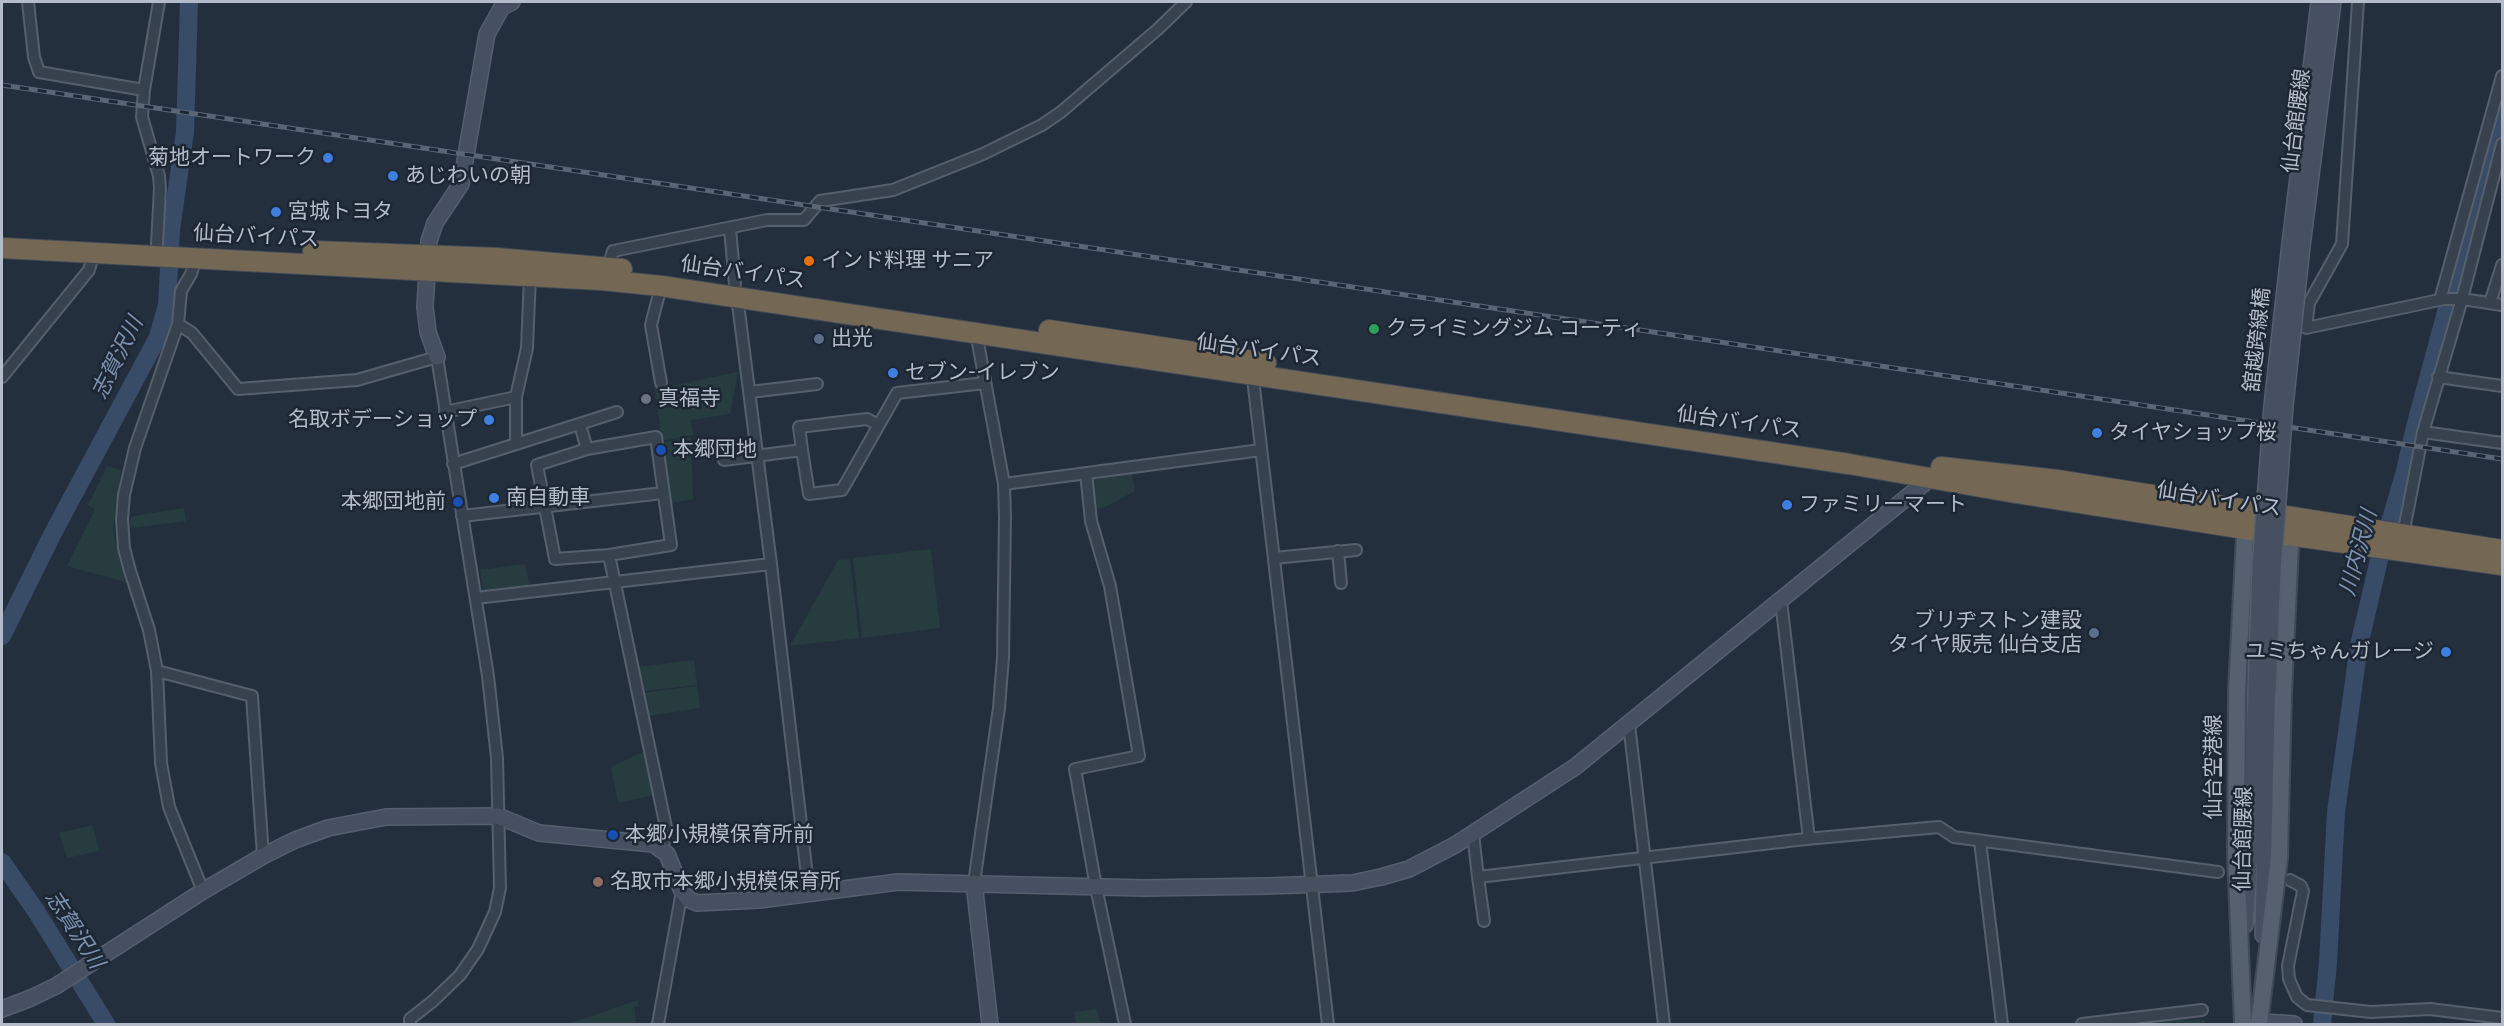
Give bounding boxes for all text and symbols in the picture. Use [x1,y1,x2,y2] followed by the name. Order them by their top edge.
[2278,67,2316,175] street label: 仙台館腰線
[148,145,316,171] place label: 菊地オートワーク
[321,151,335,165] marker: 菊地オートワーク
[405,163,531,189] place label: あじわいの朝
[386,169,400,183] marker: あじわいの朝
[288,199,393,225] place label: 宮城トヨタ
[269,205,283,219] marker: 宮城トヨタ
[192,221,320,253] street label: 仙台バイパス
[821,248,994,274] place label: インド料理 サニア
[679,252,807,294] street label: 仙台バイパス
[802,254,816,268] marker: インド料理 サニア
[2240,286,2276,394] street label: 舘越跨線橋
[87,313,149,403] water label: 志賀沢川
[1386,316,1643,342] place label: クライミングジム コーティ
[1367,322,1381,336] marker: クライミングジム コーティ
[831,326,873,352] place label: 出光
[1195,330,1323,372] street label: 仙台バイパス
[812,332,826,346] marker: 出光
[905,360,1060,386] place label: セブン-イレブン
[886,366,900,380] marker: セブン-イレブン
[658,386,721,412] place label: 真福寺
[639,392,653,406] marker: 真福寺
[1675,402,1803,444] street label: 仙台バイパス
[288,407,477,433] place label: 名取ボデーショップ
[482,413,496,427] marker: 名取ボデーショップ
[2109,420,2277,446] place label: タイヤショップ桜
[2090,426,2104,440] marker: タイヤショップ桜
[673,437,757,463] place label: 本郷団地
[654,443,668,457] marker: 本郷団地
[2155,478,2283,522] street label: 仙台バイパス
[506,485,590,511] place label: 南自動車
[341,489,446,515] place label: 本郷団地前
[487,491,501,505] marker: 南自動車
[1799,492,1967,518] place label: ファミリーマート
[451,495,465,509] marker: 本郷団地前
[1780,498,1794,512] marker: ファミリーマート
[2335,507,2383,599] water label: 川内沢川
[1888,608,2082,658] place label: ブリヂストン建設 タイヤ販売 仙台支店
[2087,626,2101,640] marker: ブリヂストン建設 タイヤ販売 仙台支店
[2245,639,2434,665] place label: ユミちゃんガレージ
[2439,645,2453,659] marker: ユミちゃんガレージ
[2201,715,2227,819] street label: 仙台空港線
[2230,786,2258,892] street label: 仙台館腰線
[625,822,814,848] place label: 本郷小規模保育所前
[606,828,620,842] marker: 本郷小規模保育所前
[610,869,841,895] place label: 名取市本郷小規模保育所
[591,875,605,889] marker: 名取市本郷小規模保育所
[39,886,109,974] water label: 志賀沢川

